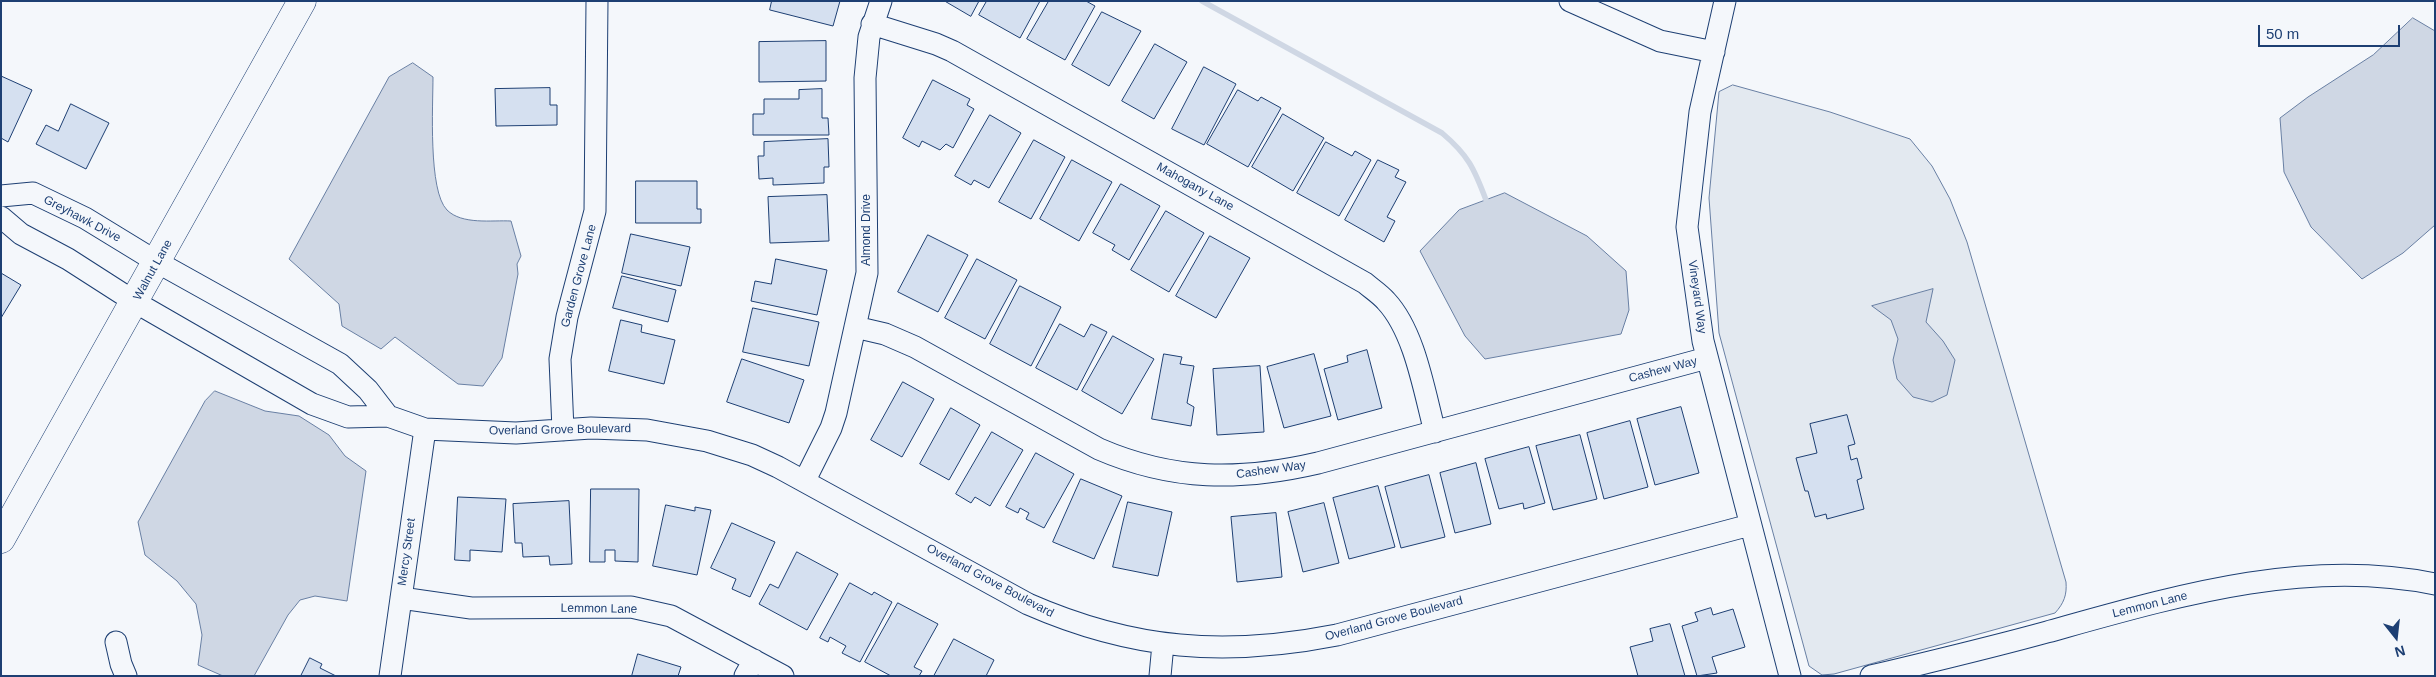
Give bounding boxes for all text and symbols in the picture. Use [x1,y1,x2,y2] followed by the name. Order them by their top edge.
[2261,15,2404,47] scale bar
[2266,25,2299,42] text: 50 m
[1154,160,1236,214] street label: Mahogany Lane
[41,193,123,245] street label: Greyhawk Drive
[860,194,874,266] street label: Almond Drive
[558,223,600,329] street label: Garden Grove Lane
[130,237,176,303] street label: Walnut Lane
[1685,259,1709,335] street label: Vineyard Way
[1627,354,1699,386] street label: Cashew Way
[489,422,631,438] street label: Overland Grove Boulevard
[1235,458,1307,482] street label: Cashew Way
[395,517,419,587] street label: Mercy Street
[924,541,1056,621] street label: Overland Grove Boulevard
[2111,589,2189,621] street label: Lemmon Lane
[1324,594,1464,644] street label: Overland Grove Boulevard
[561,601,637,617] street label: Lemmon Lane
[2371,612,2421,662] north arrow
[2393,642,2407,661] text: N

